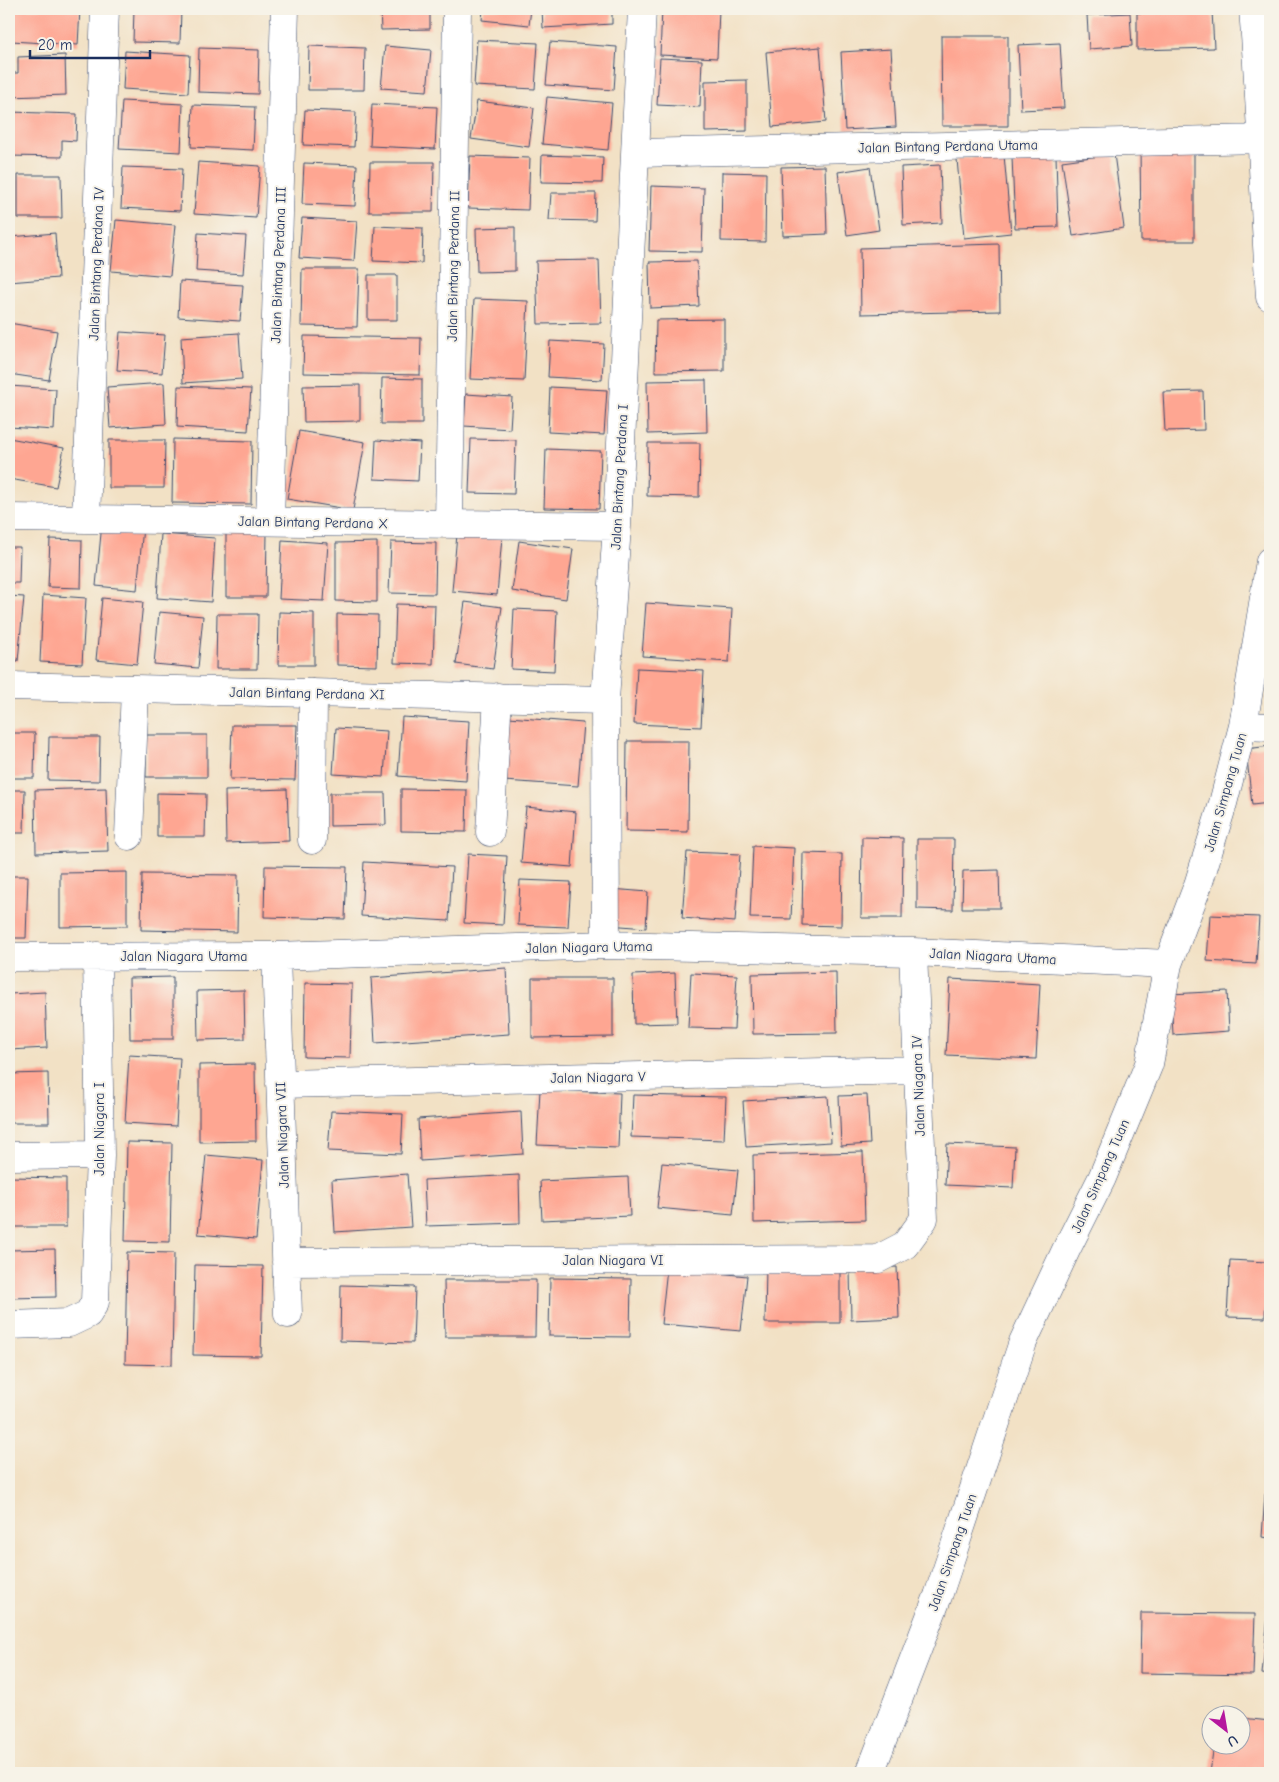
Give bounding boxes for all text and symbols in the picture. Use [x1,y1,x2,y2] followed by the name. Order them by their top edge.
[30,28,150,60] scale bar
[38,36,72,54] text: 20 m
[858,136,1038,157] street label: Jalan Bintang Perdana Utama
[267,186,290,344] street label: Jalan Bintang Perdana III
[85,187,108,341] street label: Jalan Bintang Perdana IV
[444,190,463,342] street label: Jalan Bintang Perdana II
[607,404,632,550] street label: Jalan Bintang Perdana I
[238,513,388,532] street label: Jalan Bintang Perdana X
[229,684,385,703] street label: Jalan Bintang Perdana XI
[1200,731,1251,853] street label: Jalan Simpang Tuan
[525,938,653,957] street label: Jalan Niagara Utama
[929,945,1057,968] street label: Jalan Niagara Utama
[120,948,248,965] street label: Jalan Niagara Utama
[908,1035,929,1137] street label: Jalan Niagara IV
[550,1068,646,1087] street label: Jalan Niagara V
[91,1082,108,1176] street label: Jalan Niagara I
[272,1082,293,1188] street label: Jalan Niagara VII
[1068,1117,1133,1236] street label: Jalan Simpang Tuan
[563,1252,663,1269] street label: Jalan Niagara VI
[924,1491,980,1613] street label: Jalan Simpang Tuan
[1202,1704,1252,1754] north arrow
[1224,1731,1241,1750] text: U

